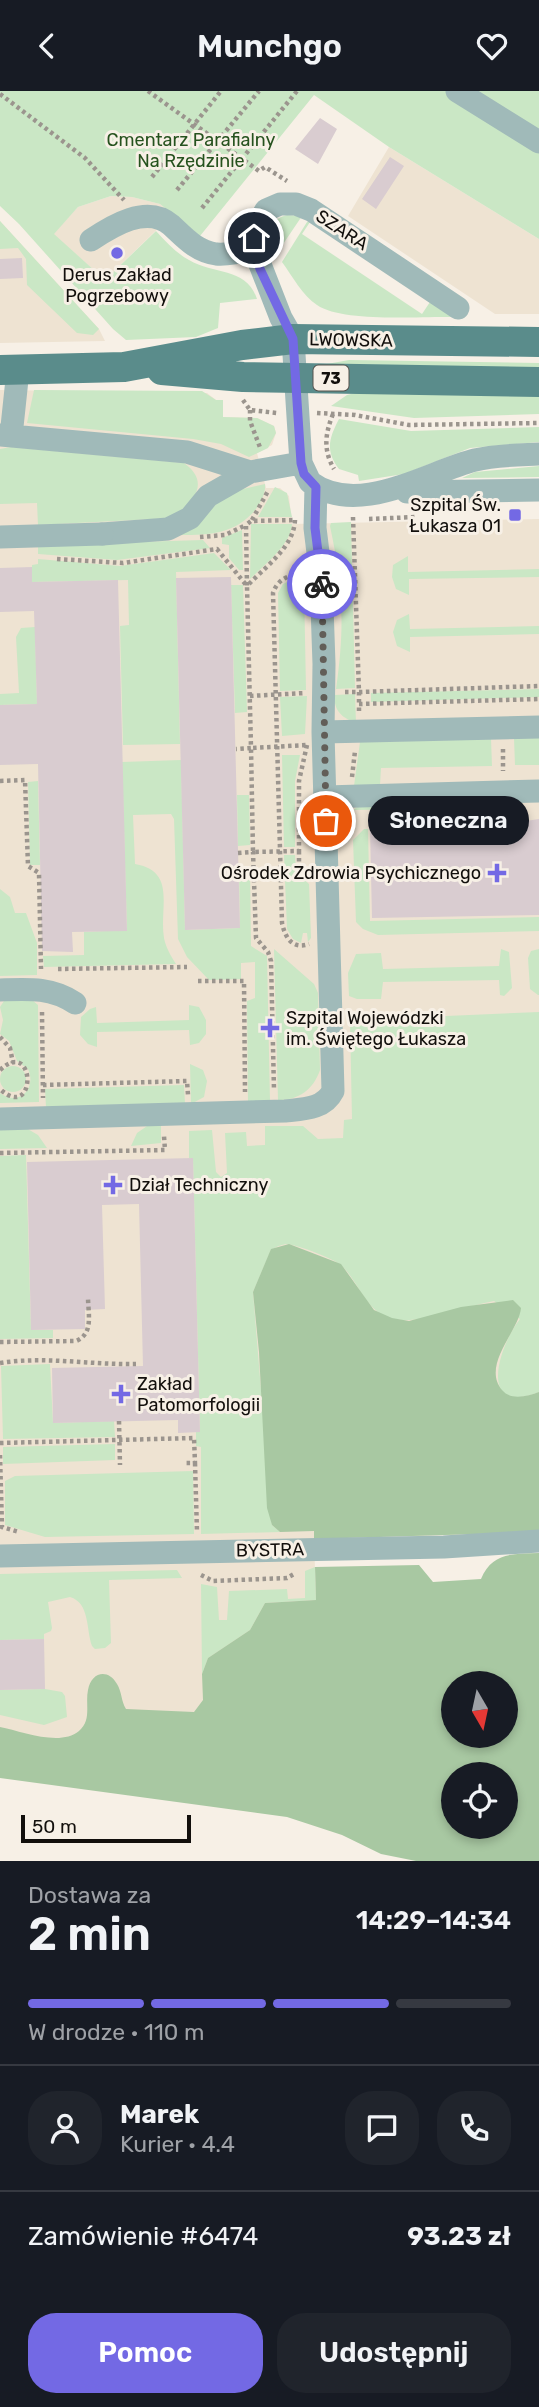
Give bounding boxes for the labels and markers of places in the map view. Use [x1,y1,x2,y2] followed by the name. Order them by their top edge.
[224,208,284,268] pin
[109,245,125,261] marker: Derus Zakład Pogrzebowy
[62,264,172,307] place label: Derus Zakład Pogrzebowy
[409,494,501,537] place label: Szpital Św. Łukasza 01
[507,507,523,523] marker: Szpital Św. Łukasza 01
[296,791,356,851] pin
[368,797,529,845] callout: Słoneczna
[221,862,481,884] place label: Ośrodek Zdrowia Psychicznego
[487,863,507,883] marker: Ośrodek Zdrowia Psychicznego
[286,1007,466,1050] place label: Szpital Wojewódzki im. Świętego Łukasza
[260,1018,280,1038] marker: Szpital Wojewódzki im. Świętego Łukasza
[129,1174,268,1196] place label: Dział Techniczny
[103,1175,123,1195] marker: Dział Techniczny
[137,1373,260,1416] place label: Zakład Patomorfologii
[111,1384,131,1404] marker: Zakład Patomorfologii

